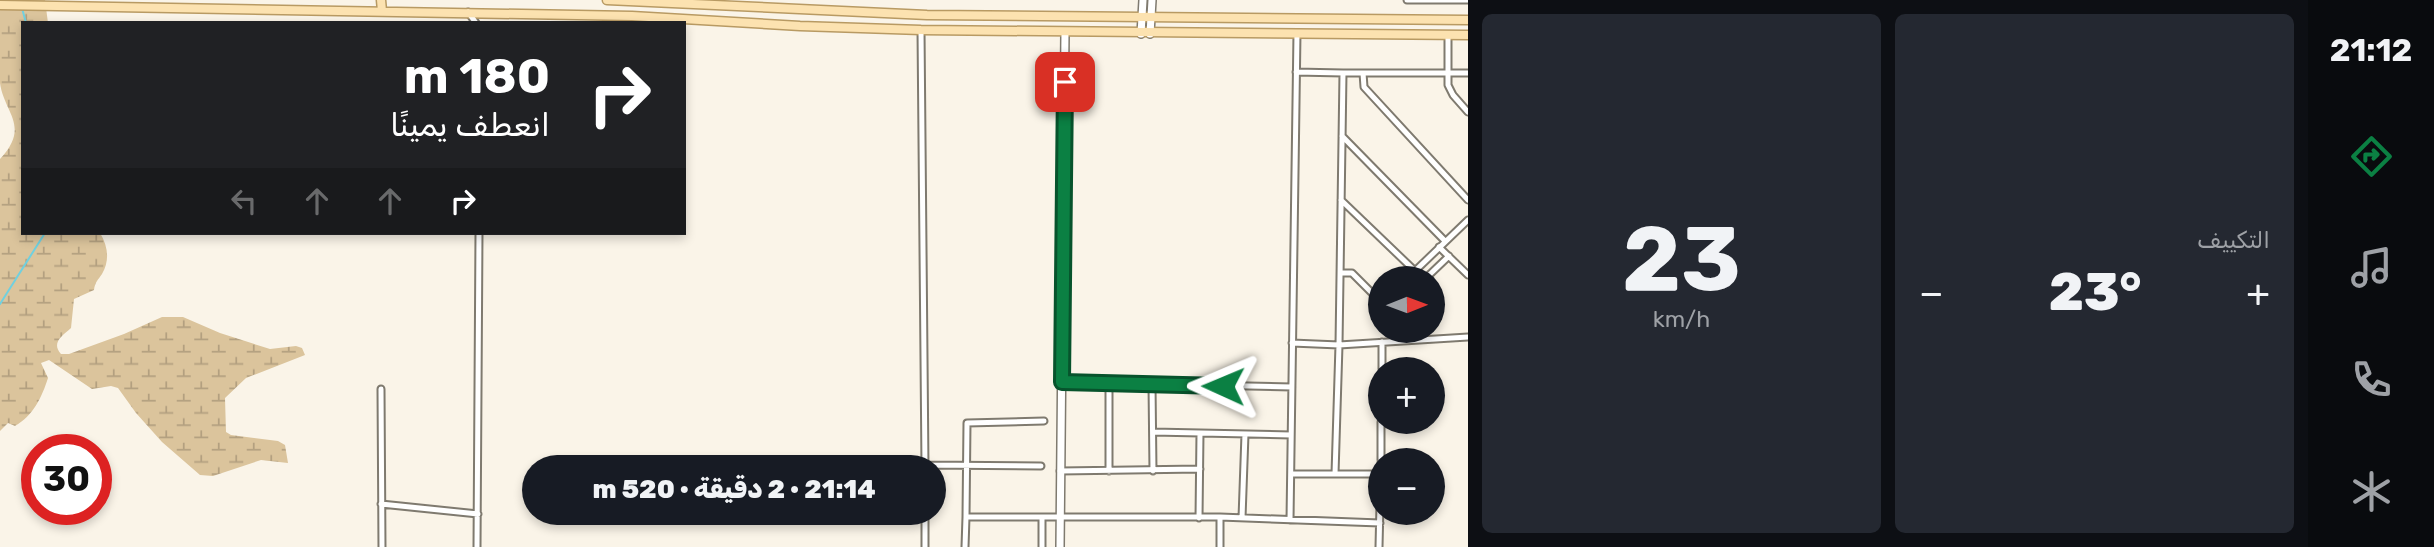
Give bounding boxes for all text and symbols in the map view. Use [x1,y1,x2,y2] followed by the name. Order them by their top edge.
[2330,31,2412,69] text: 21:12
[404,47,550,105] text: 180 m
[574,49,665,140] icon: right
[1035,52,1095,112] pin
[1046,63,1084,101] icon: arrive
[390,106,550,144] text: انعطف يمينًا
[2347,132,2396,181] icon: directions
[225,182,263,220] icon: left
[298,182,336,220] icon: ahead
[371,182,409,220] icon: ahead
[444,182,482,220] icon: right
[1622,205,1741,313] text: 23
[2197,226,2270,254] text: التكييف
[2347,243,2396,292] icon: music
[2049,261,2141,323] text: 23°
[1368,266,1446,343] north arrow
[1368,266,1445,525] map controls
[1919,270,1944,316] text: −
[2246,270,2270,316] text: +
[1653,305,1710,333] text: km/h
[1186,349,1260,423] position arrow
[2347,355,2396,404] icon: phone
[1368,357,1445,434] button: +
[21,434,112,525] speed limit sign: 30
[1368,448,1445,525] button: −
[2347,467,2396,516] icon: climate
[592,474,876,505] text: 21:14 · 2 دقيقة · 520 m

